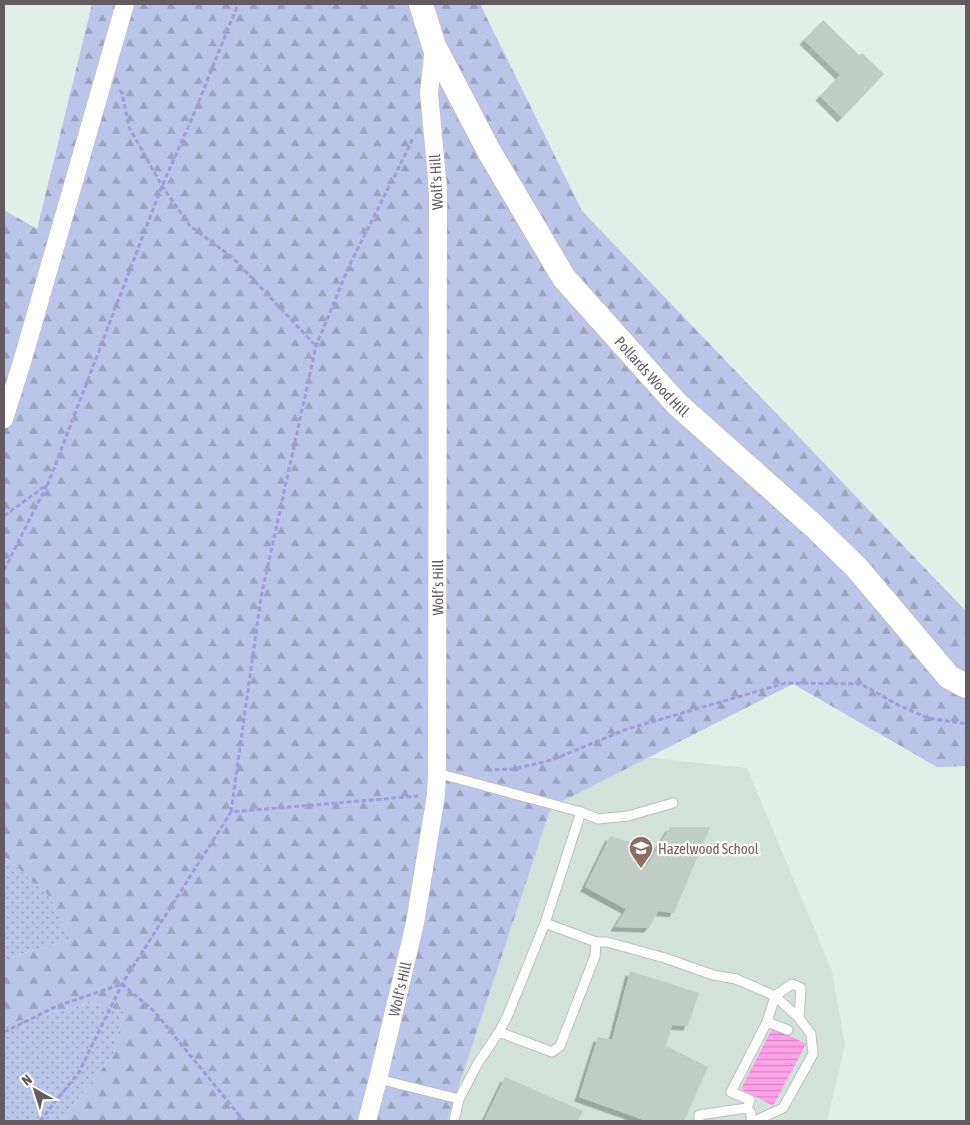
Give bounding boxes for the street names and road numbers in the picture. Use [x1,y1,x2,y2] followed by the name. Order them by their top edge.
[426,154,446,210] street label: Wolf's Hill
[612,333,693,420] street label: Pollards Wood Hill
[429,559,446,615] street label: Wolf's Hill
[385,960,414,1018] street label: Wolf's Hill

